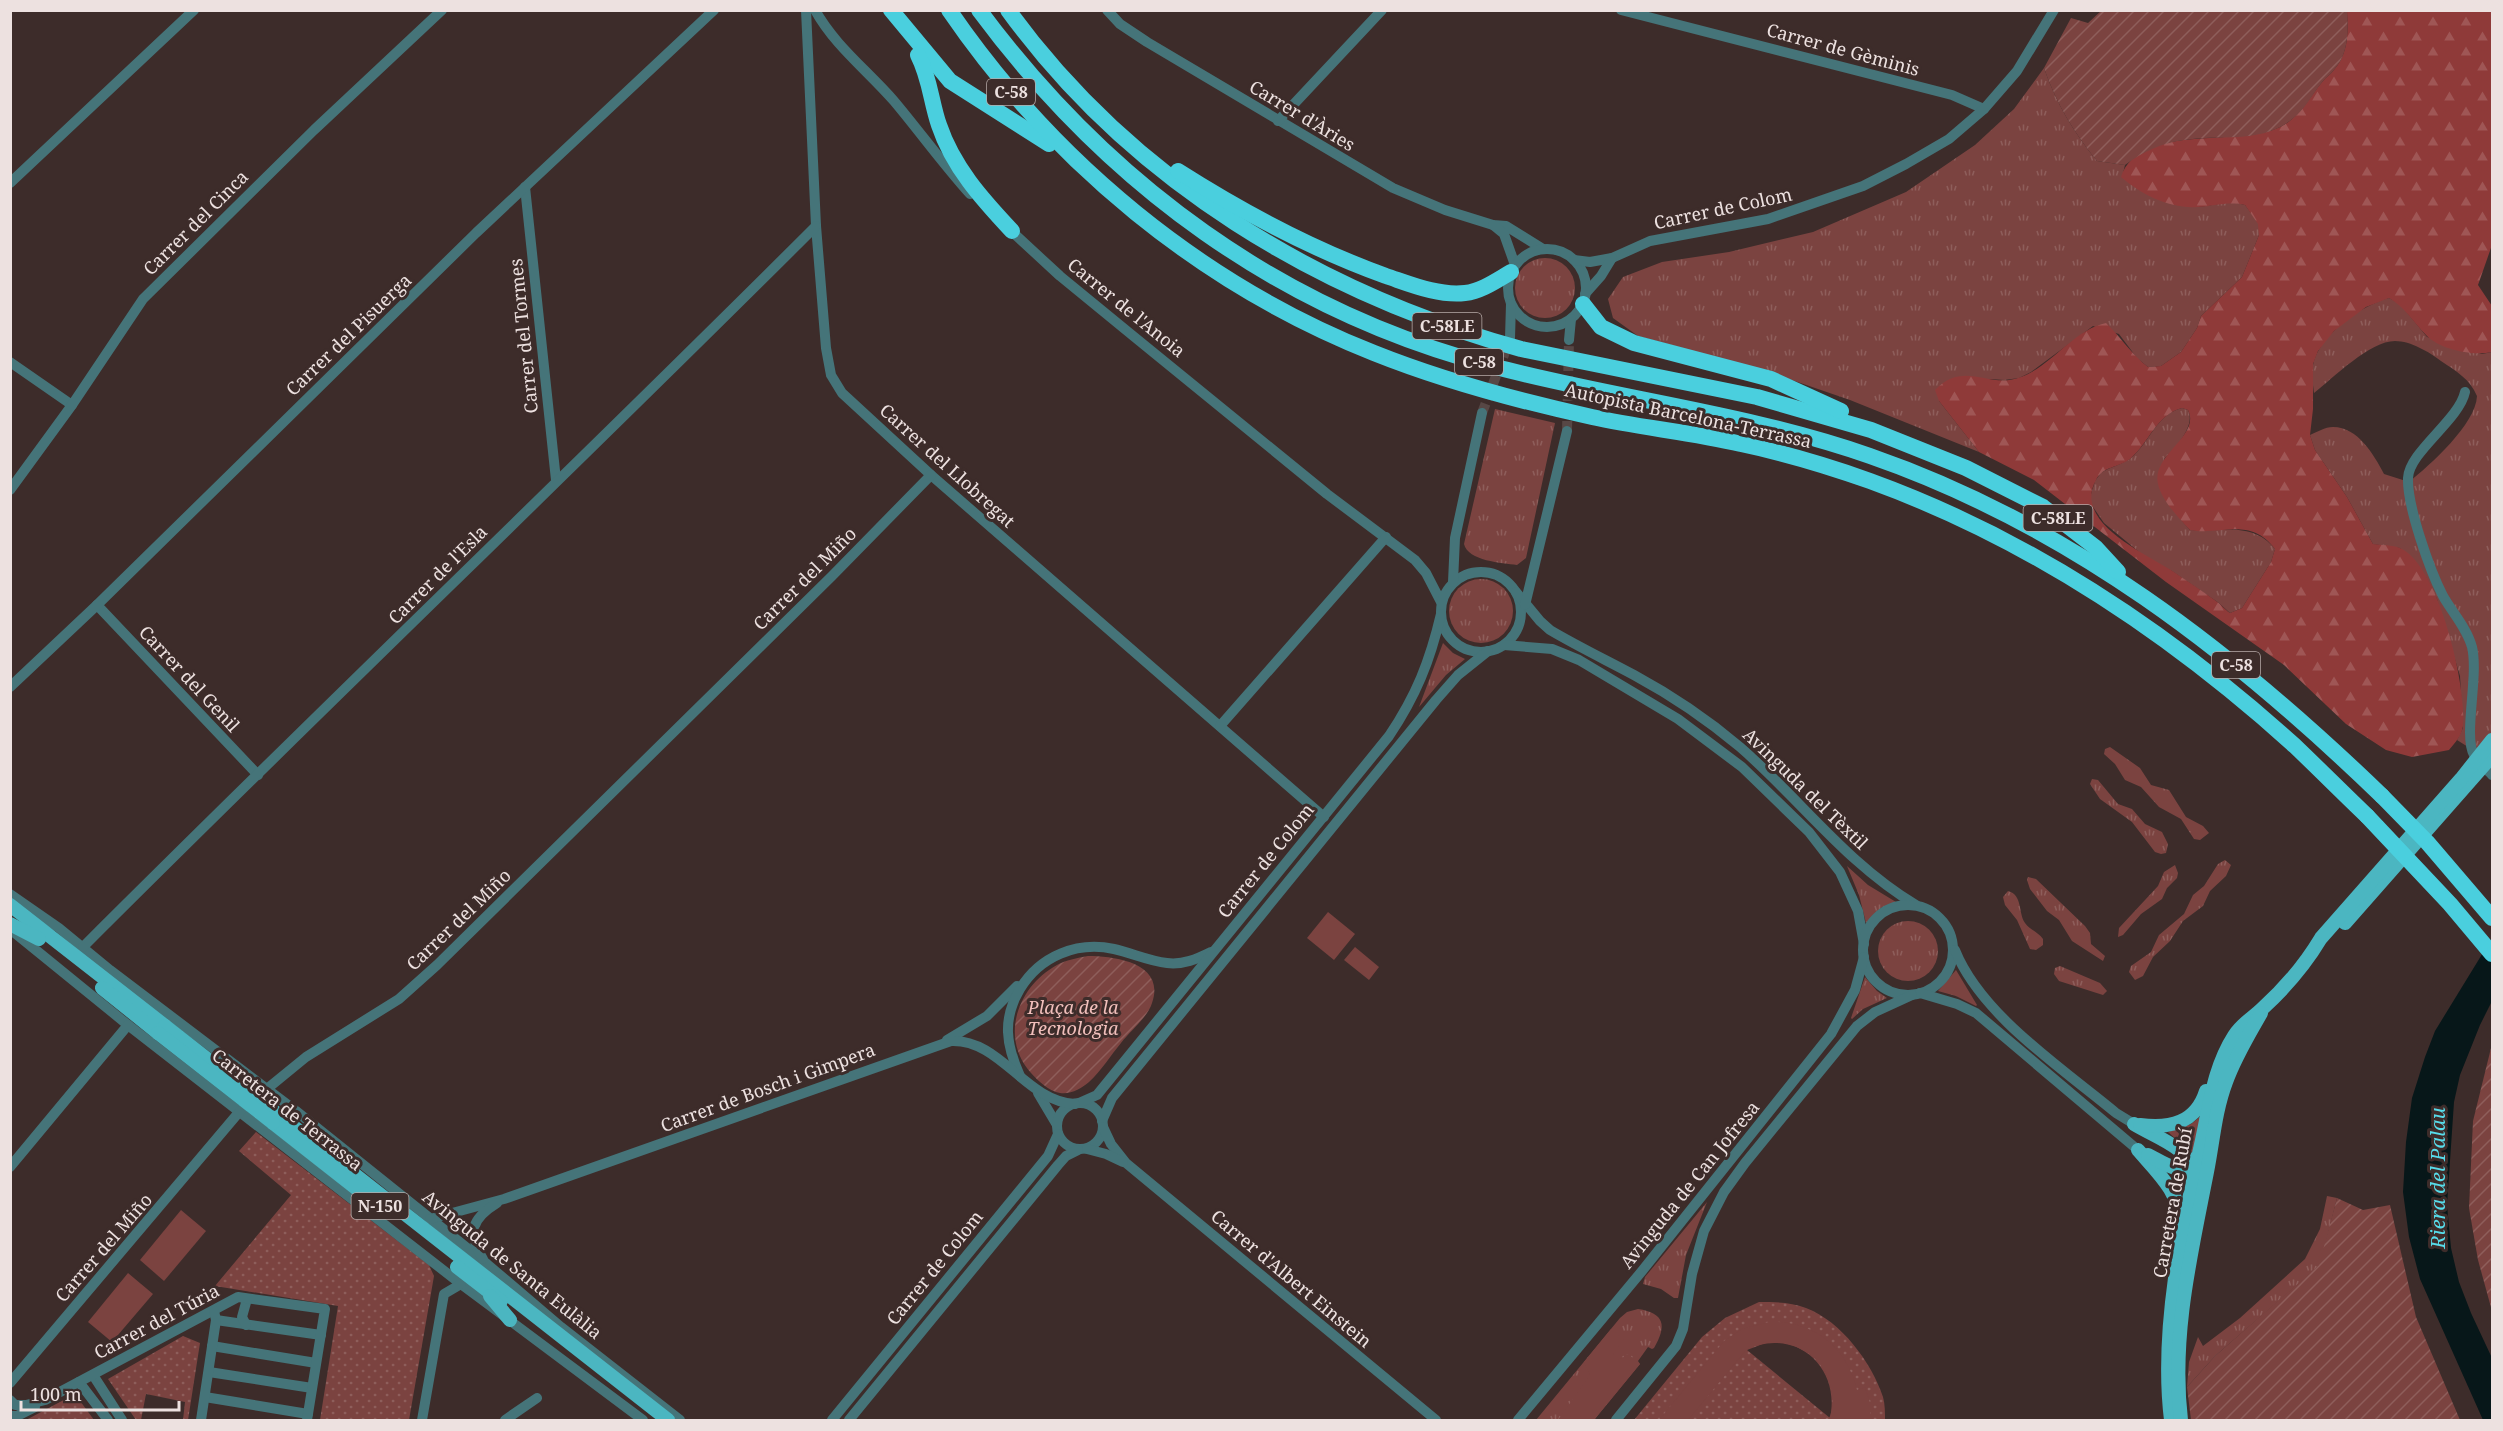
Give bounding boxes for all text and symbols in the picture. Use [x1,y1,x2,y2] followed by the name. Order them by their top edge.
[1764,17,1922,81] street label: Carrer de Gèminis
[1245,74,1360,156] street label: Carrer d'Àries
[987,79,1035,105] road number: C-58
[138,165,253,280] street label: Carrer del Cinca
[1651,182,1794,234] street label: Carrer de Colom
[1063,252,1191,362] street label: Carrer de l'Anoia
[503,257,543,415] street label: Carrer del Tormes
[280,268,416,401] street label: Carrer del Pisuerga
[1412,313,1482,339] road number: C-58LE
[1455,349,1503,375] road number: C-58
[1563,377,1814,453] street label: Autopista Barcelona-Terrassa
[875,398,1020,533] street label: Carrer del Llobregat
[2024,505,2092,531] road number: C-58LE
[383,520,492,629] street label: Carrer de l'Esla
[748,522,861,635] street label: Carrer del Miño
[134,620,246,737] street label: Carrer del Genil
[2212,652,2260,678] road number: C-58
[1738,722,1874,855] street label: Avinguda del Tèxtil
[1212,798,1319,923] street label: Carrer de Colom
[401,863,516,975] street label: Carrer del Miño
[1027,995,1119,1040] park label: Plaça de la Tecnologia
[657,1037,878,1137] street label: Carrer de Bosch i Gimpera
[207,1043,368,1176] street label: Carretera de Terrassa
[1614,1096,1764,1273] street label: Avinguda de Can Jofresa
[2424,1107,2451,1250] water label: Riera del Palau
[2147,1126,2197,1280] street label: Carretera de Rubí
[418,1184,607,1344] street label: Avinguda de Santa Eulàlia
[49,1188,157,1307] street label: Carrer del Miño
[352,1193,409,1219] road number: N-150
[1206,1204,1377,1353] street label: Carrer d'Albert Einstein
[881,1205,988,1330] street label: Carrer de Colom
[90,1278,223,1364] street label: Carrer del Túria
[21,1374,178,1412] scale bar
[30,1382,82,1406] text: 100 m

